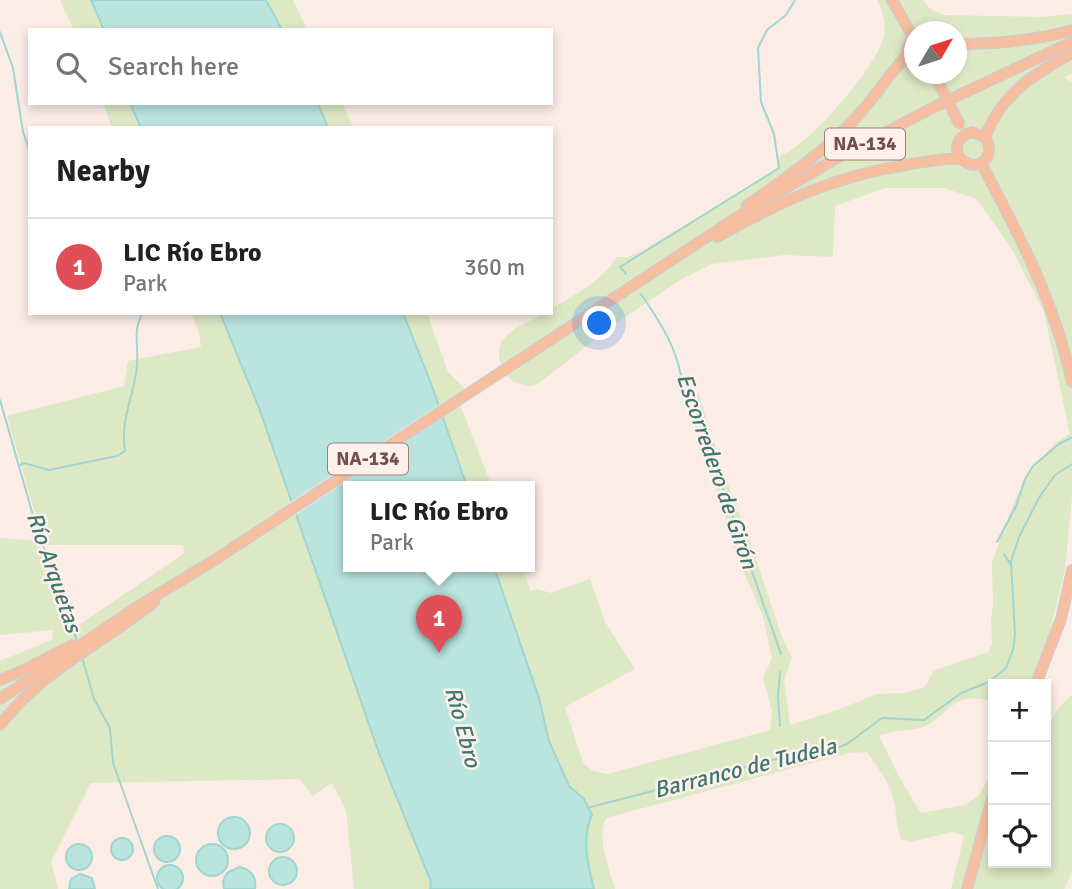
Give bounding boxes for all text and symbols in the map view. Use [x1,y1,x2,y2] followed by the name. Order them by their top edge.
[904,21,967,84] north arrow
[28,28,553,105] search box
[52,48,90,86] icon: search
[108,51,239,83] text: Search here
[825,128,905,160] road number: NA-134
[56,153,150,190] text: Nearby
[123,237,262,269] text: LIC Río Ebro
[73,253,85,282] text: 1
[464,253,525,282] text: 360 m
[123,269,167,298] text: Park
[582,306,616,340] your location
[670,369,765,574] water label: Escorredero de Girón
[328,444,408,474] road number: NA-134
[343,481,535,572] popup
[370,496,508,528] text: LIC Río Ebro
[20,508,89,638] water label: Río Arquetas
[370,528,414,557] text: Park
[416,595,462,653] pin: 1
[988,679,1051,868] map controls
[988,679,1051,742] button: +
[438,684,488,771] water label: Río Ebro
[651,731,841,805] water label: Barranco de Tudela
[988,742,1051,805] button: −
[988,805,1051,868] button: locate

